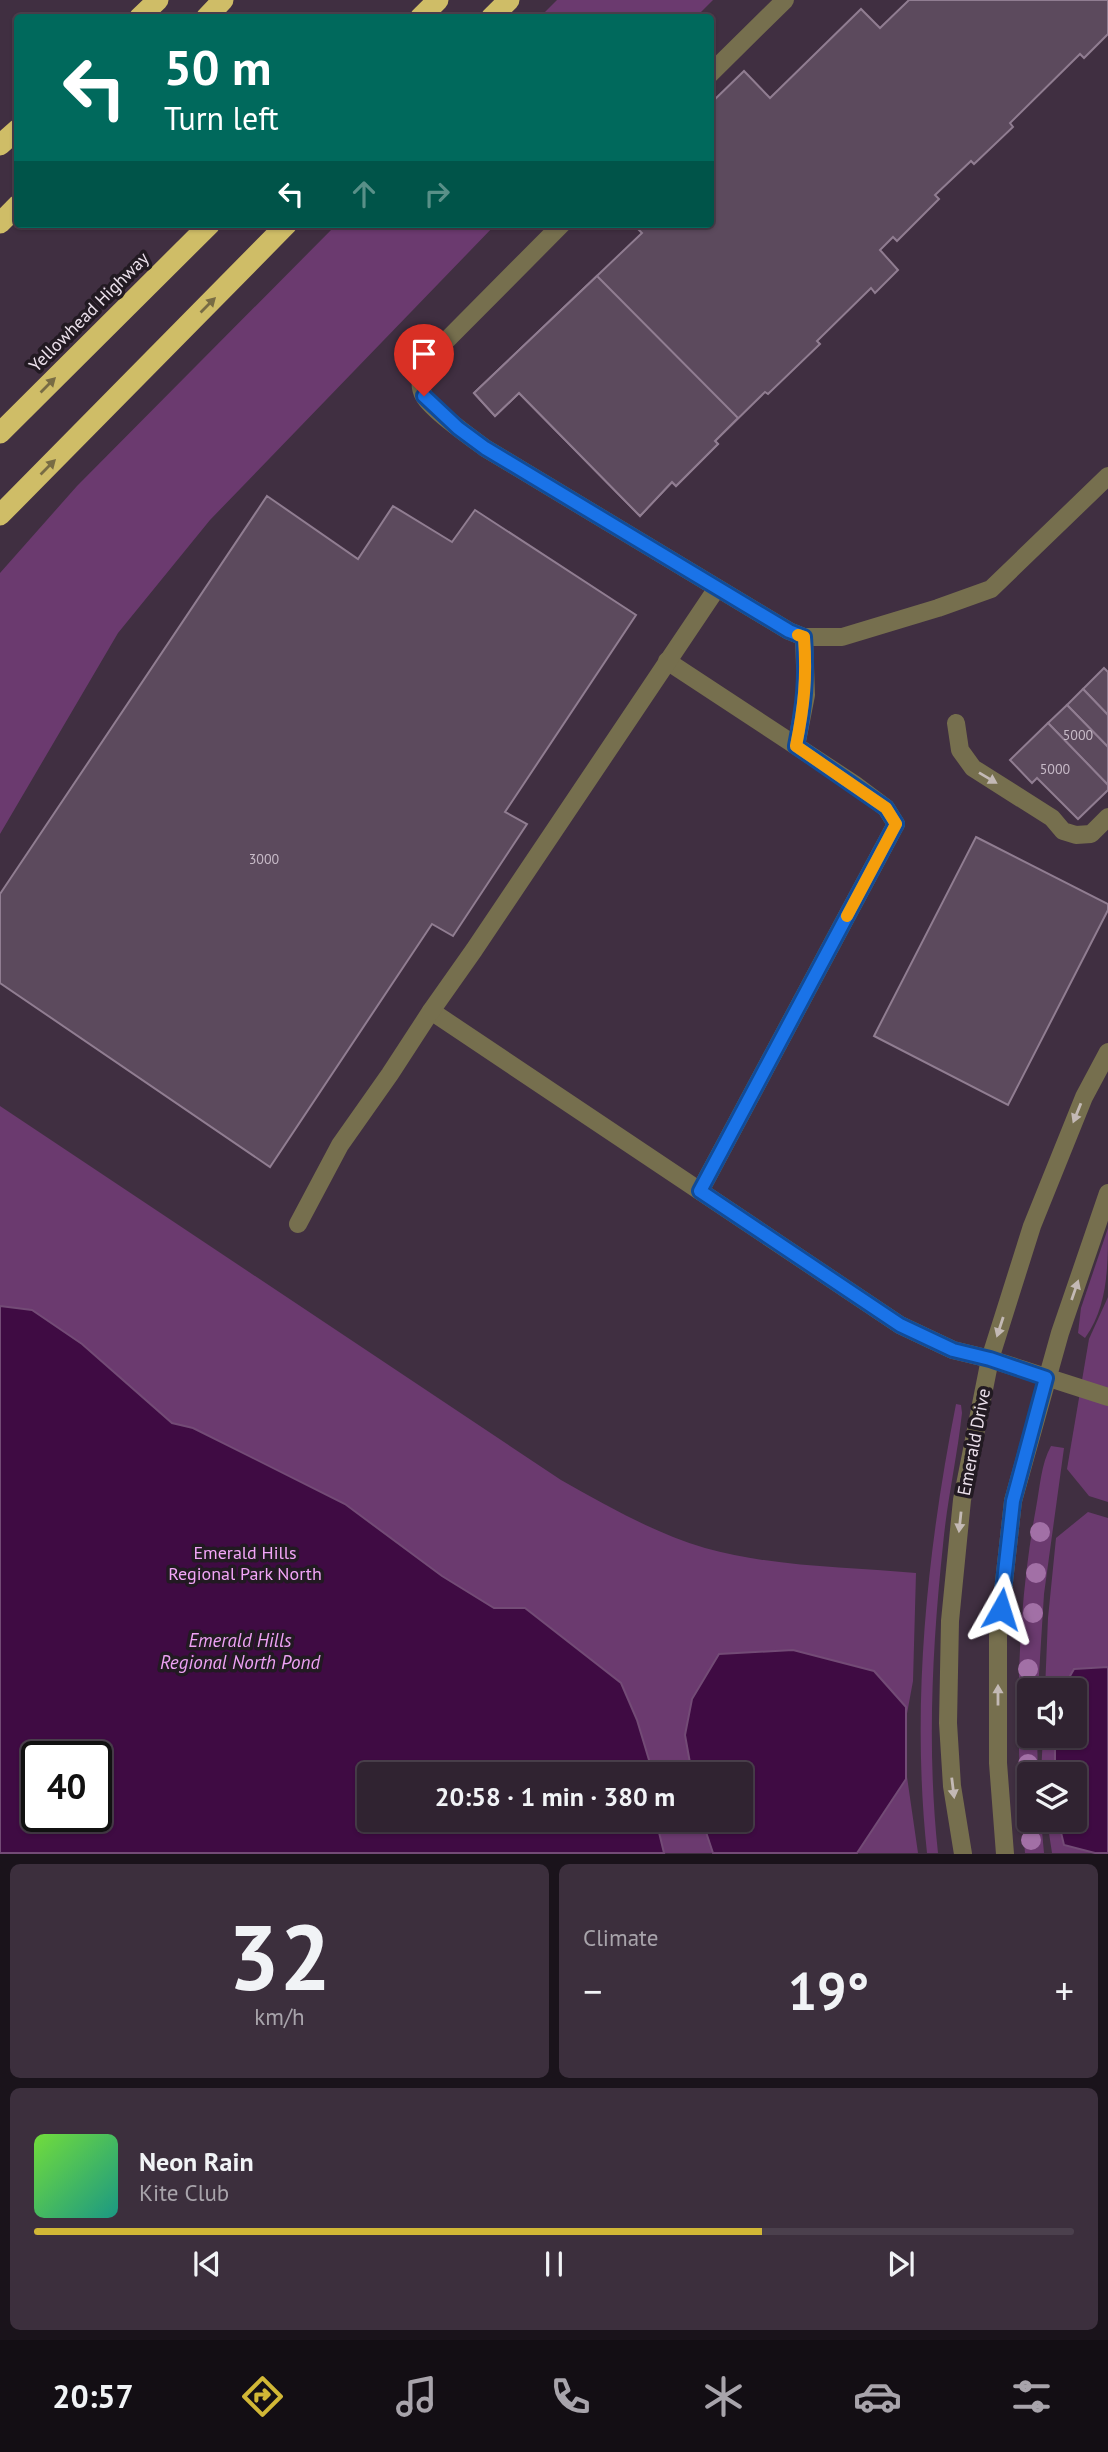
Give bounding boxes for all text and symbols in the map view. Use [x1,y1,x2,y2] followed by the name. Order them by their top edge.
[164,35,271,99] text: 50 m
[49,42,140,133] icon: left
[164,97,279,139] text: Turn left
[272,175,310,213] icon: left
[345,175,383,213] icon: ahead
[418,175,456,213] icon: right
[24,246,154,376] street label: Yellowhead Highway
[199,296,216,313] one-way arrow
[394,324,454,396] pin
[405,335,443,373] icon: arrive
[39,377,56,393] one-way arrow
[39,459,56,475] one-way arrow
[1063,726,1094,744] house number: 5000
[1040,760,1071,778] house number: 5000
[979,771,998,784] one-way arrow
[249,850,280,868] house number: 3000
[1072,1103,1083,1124] one-way arrow
[1070,1279,1081,1300] one-way arrow
[994,1317,1005,1338] one-way arrow
[952,1386,995,1497] street label: Emerald Drive
[954,1511,965,1533] one-way arrow
[168,1541,322,1585] park label: Emerald Hills Regional Park North
[964,1572,1038,1646] position arrow
[160,1628,321,1674] water label: Emerald Hills Regional North Pond
[1017,1678,1087,1832] map controls
[1017,1678,1087,1748] button: sound
[992,1683,1004,1705] one-way arrow
[21,1741,112,1832] speed limit sign: 40
[1017,1762,1087,1832] button: layers
[947,1778,958,1800] one-way arrow
[435,1780,675,1813] text: 20:58 · 1 min · 380 m
[228,1897,331,2015] text: 32
[583,1923,658,1952] text: Climate
[788,1957,869,2024] text: 19°
[583,1966,602,2015] text: −
[1055,1966,1074,2015] text: +
[254,2002,305,2031] text: km/h
[139,2145,254,2178] text: Neon Rain
[139,2178,229,2207] text: Kite Club
[188,2245,226,2283] icon: previous
[535,2245,573,2283] icon: pause
[882,2245,920,2283] icon: next
[238,2372,287,2421] icon: directions
[392,2372,441,2421] icon: music
[546,2372,595,2421] icon: phone
[699,2372,748,2421] icon: climate
[853,2372,902,2421] icon: car
[1007,2372,1056,2421] icon: filters
[52,2375,134,2417] text: 20:57

